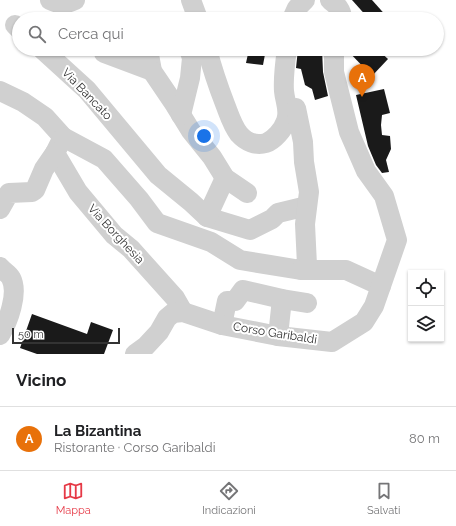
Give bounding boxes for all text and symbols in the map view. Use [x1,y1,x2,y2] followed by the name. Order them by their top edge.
[12,12,444,56] search box
[26,23,48,45] icon: search
[58,25,124,43] text: Cerca qui
[349,64,375,97] pin: A
[59,65,115,123] street label: Via Bancato
[194,126,214,146] your location
[85,201,147,267] street label: Via Borghesia
[408,270,444,342] map controls
[408,270,444,306] button: locate
[408,306,444,342] button: layers
[232,319,318,347] street label: Corso Garibaldi
[12,326,120,345] scale bar
[18,328,44,341] text: 50 m
[16,370,66,390] text: Vicino
[54,422,141,440] text: La Bizantina
[25,431,33,446] text: A
[409,431,440,446] text: 80 m
[54,440,216,455] text: Ristorante · Corso Garibaldi
[56,480,91,517] tab: Mappa
[202,480,256,517] tab: Indicazioni
[367,480,400,517] tab: Salvati

